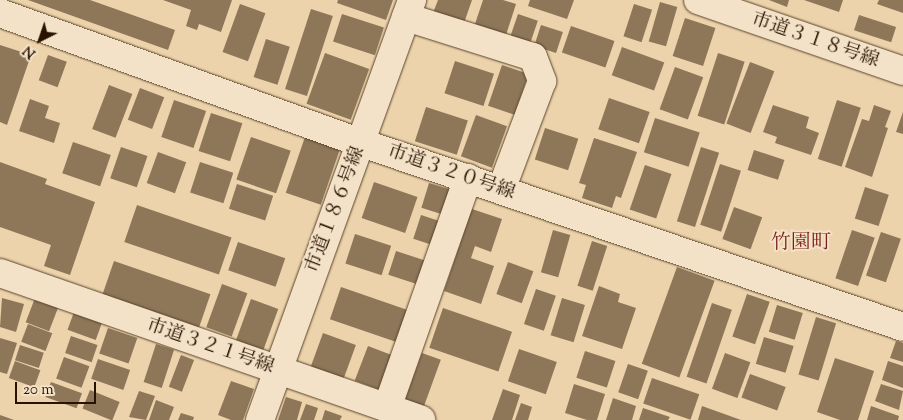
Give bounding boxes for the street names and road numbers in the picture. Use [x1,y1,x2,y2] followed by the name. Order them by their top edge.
[748,9,882,73] street label: 市道３１８号線
[384,141,518,205] street label: 市道３２０号線
[302,144,370,276] street label: 市道１８６号線
[143,315,277,379] street label: 市道３２１号線

